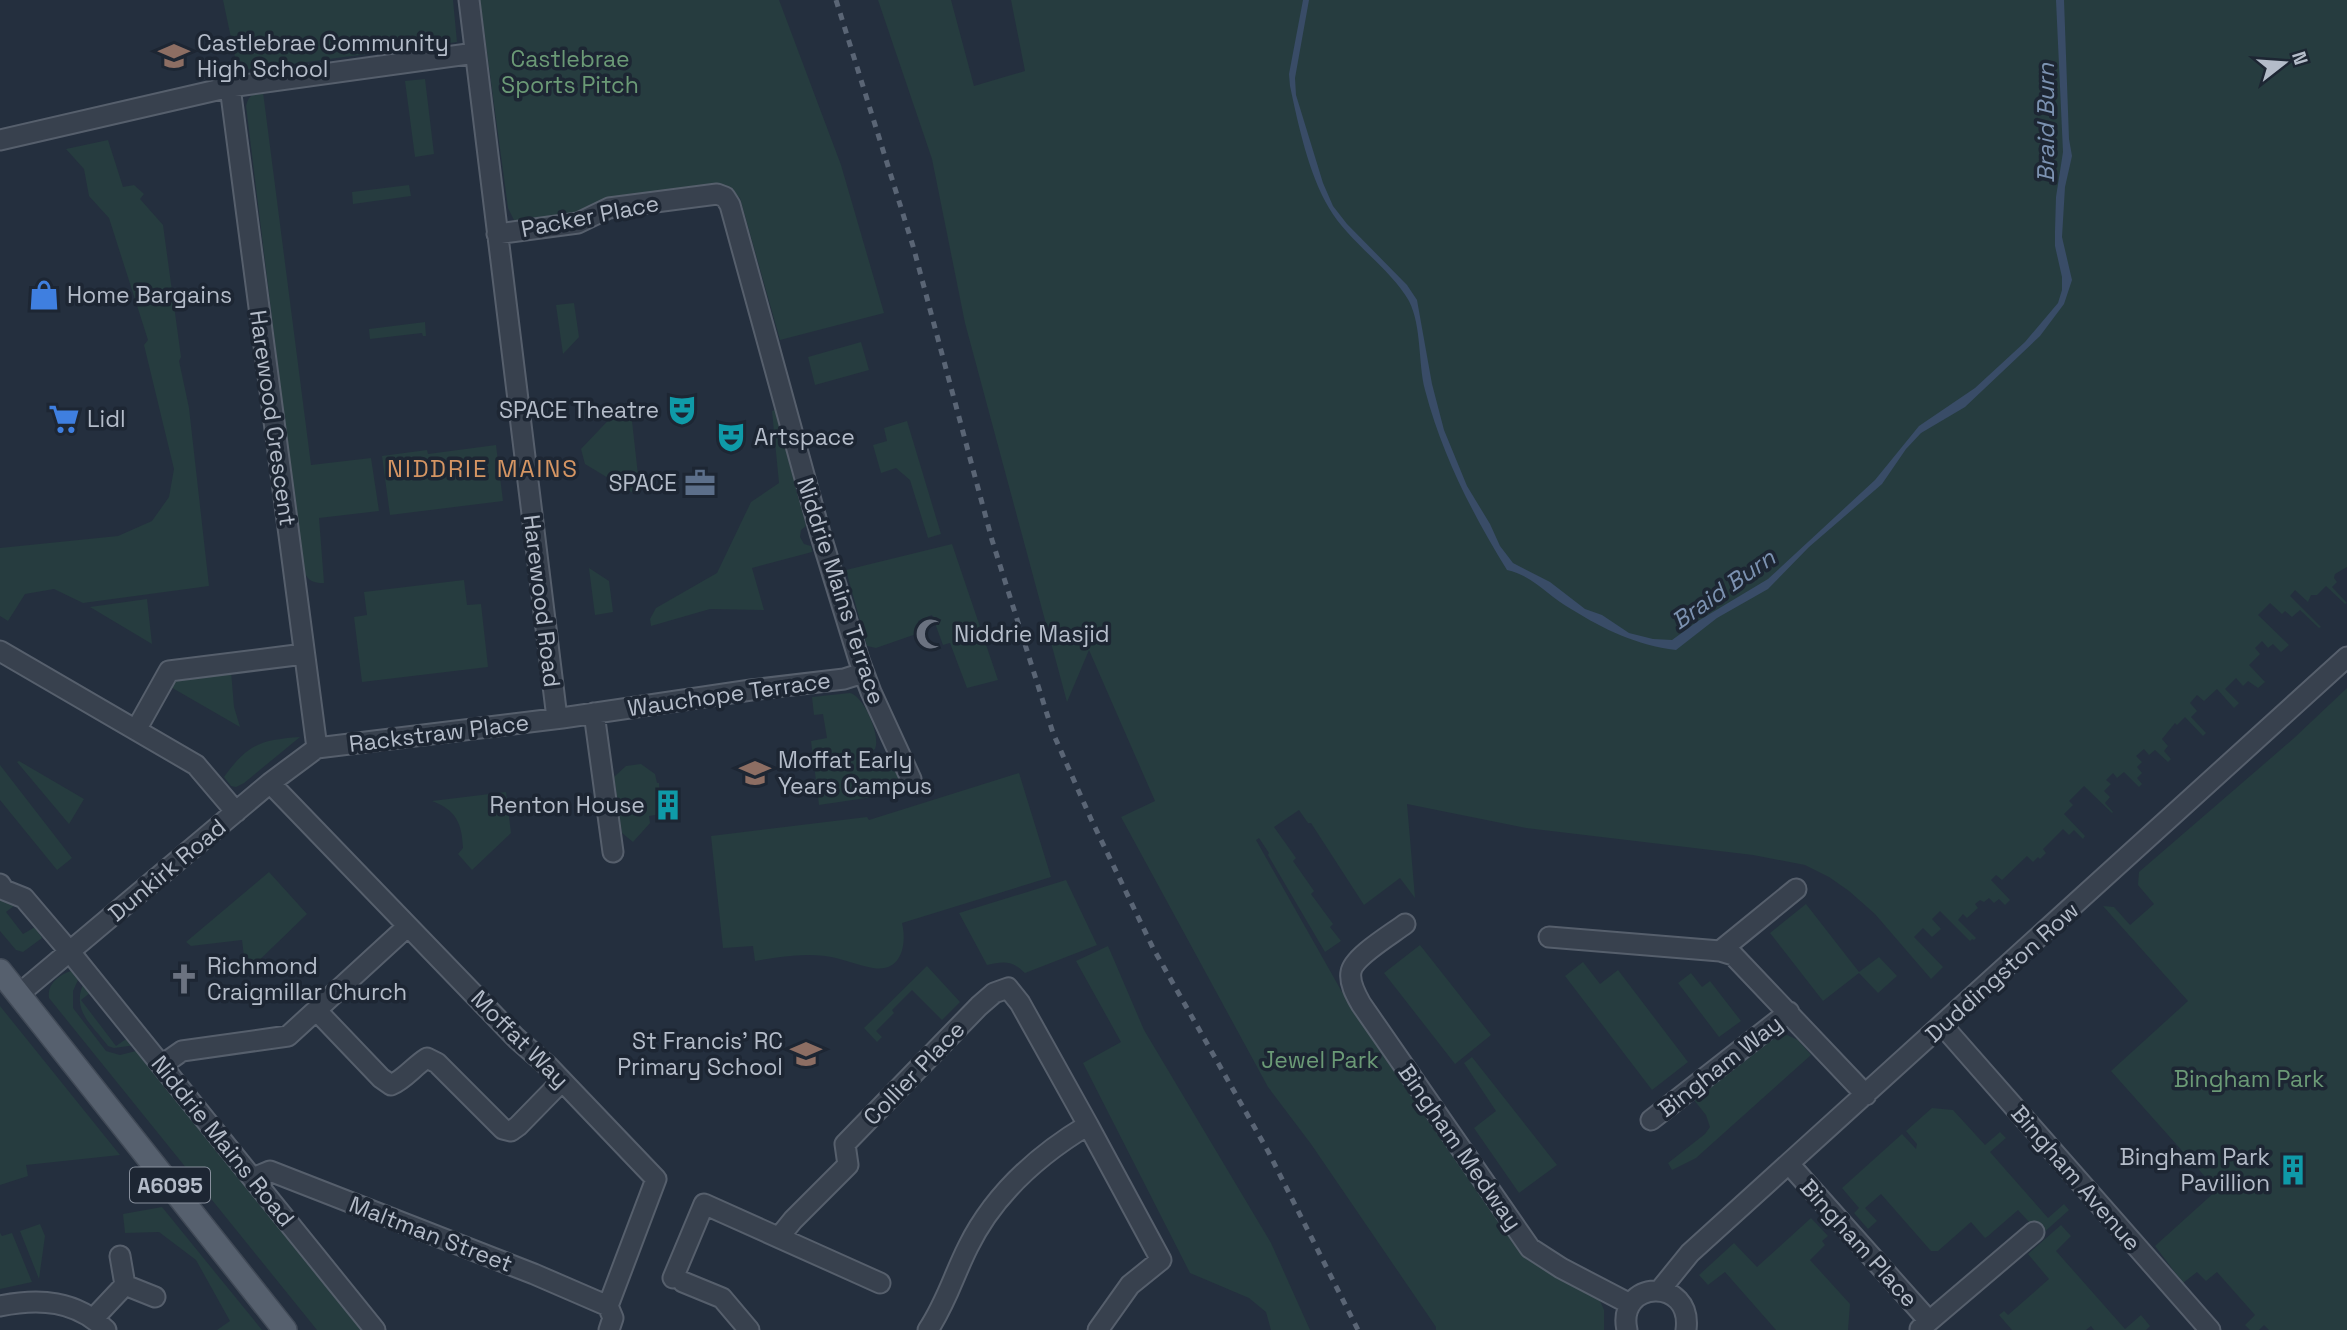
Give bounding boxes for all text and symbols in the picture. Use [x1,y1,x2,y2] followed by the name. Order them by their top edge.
[197,28,449,84] place label: Castlebrae Community High School
[2249,28,2319,98] north arrow
[157,39,191,73] school or university icon: Castlebrae Community High School
[501,44,639,100] park label: Castlebrae Sports Pitch
[2286,48,2314,68] text: N
[2030,62,2061,183] water label: Braid Burn
[518,188,662,244] street label: Packer Place
[27,278,61,312] shop icon: Home Bargains
[67,280,232,310] place label: Home Bargains
[243,308,303,528] street label: Harewood Crescent
[665,393,699,427] theatre icon: SPACE Theatre
[499,395,659,425] place label: SPACE Theatre
[47,402,81,436] supermarket icon: Lidl
[87,404,126,434] place label: Lidl
[714,420,748,454] theatre icon: Artspace
[754,422,855,452] place label: Artspace
[387,453,579,484] district label: NIDDRIE MAINS
[683,466,717,500] office icon: SPACE
[608,468,677,498] place label: SPACE
[790,474,892,708] street label: Niddrie Mains Terrace
[517,513,567,689] street label: Harewood Road
[1665,541,1782,636] water label: Braid Burn
[914,617,948,651] mosque icon: Niddrie Masjid
[954,619,1110,649] place label: Niddrie Masjid
[626,665,832,723] street label: Wauchope Terrace
[347,707,531,759] street label: Rackstraw Place
[778,745,932,801] place label: Moffat Early Years Campus
[738,756,772,790] school or university icon: Moffat Early Years Campus
[651,788,685,822] building icon: Renton House
[490,790,645,820] place label: Renton House
[102,812,232,928] street label: Dunkirk Road
[1919,895,2085,1049] street label: Duddingston Row
[207,951,407,1007] place label: Richmond Craigmillar Church
[167,962,201,996] church icon: Richmond Craigmillar Church
[465,984,575,1094] street label: Moffat Way
[1652,1008,1788,1124] street label: Bingham Way
[857,1014,971,1132] street label: Collier Place
[617,1026,783,1082] place label: St Francis' RC Primary School
[789,1037,823,1071] school or university icon: St Francis' RC Primary School
[1261,1045,1379,1075] park label: Jewel Park
[145,1049,301,1233] street label: Niddrie Mains Road
[1391,1058,1529,1236] street label: Bingham Medway
[2174,1064,2324,1094] park label: Bingham Park
[2004,1099,2148,1257] street label: Bingham Avenue
[2119,1142,2270,1198] place label: Bingham Park Pavillion
[2276,1153,2310,1187] building icon: Bingham Park Pavillion
[130,1168,210,1202] road number: A6095
[1793,1173,1925,1313] street label: Bingham Place
[345,1189,517,1279] street label: Maltman Street

